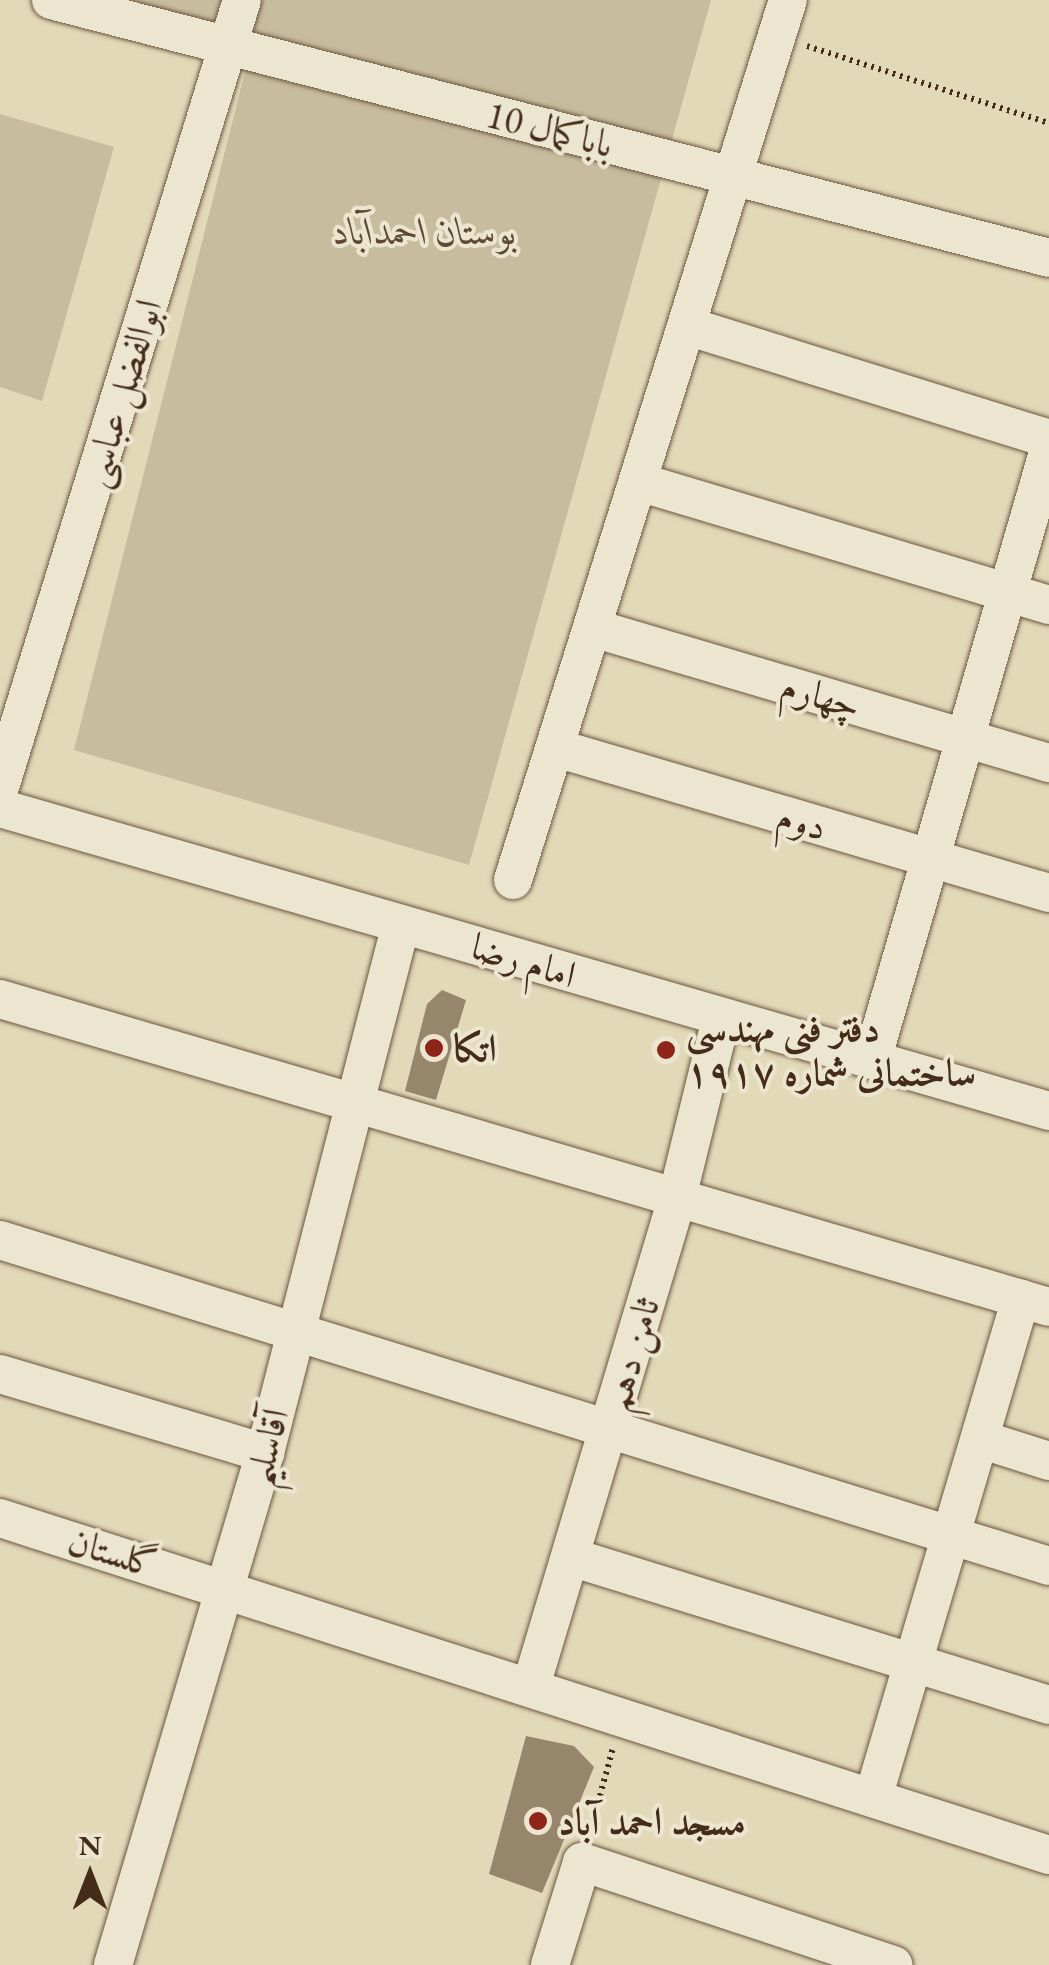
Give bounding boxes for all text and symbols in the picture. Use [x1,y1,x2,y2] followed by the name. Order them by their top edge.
[482,91,618,167] street label: باباکمال 10
[333,208,517,254] park label: بوستان احمدآباد
[71,293,171,493] street label: ابوالفضل عباسی
[776,662,866,728] street label: چهارم
[772,792,832,850] street label: دوم
[466,923,582,997] street label: امام رضا
[686,1005,976,1094] place label: دفتر فنی مهندسی ساختمانی شماره ۱۹۱۷
[454,1025,497,1071] place label: اتکا
[423,1037,445,1059] marker: اتکا
[655,1039,677,1061] marker: دفتر فنی مهندسی ساختمانی شماره ۱۹۱۷
[593,1292,669,1416] street label: ثامن دهم
[234,1403,298,1491] street label: آقاسلیم
[63,1517,163,1587] street label: گلستان
[558,1798,746,1844] place label: مسجد احمد آباد
[527,1810,549,1832] marker: مسجد احمد آباد
[40,1825,140,1925] north arrow
[79,1827,101,1863] text: N

